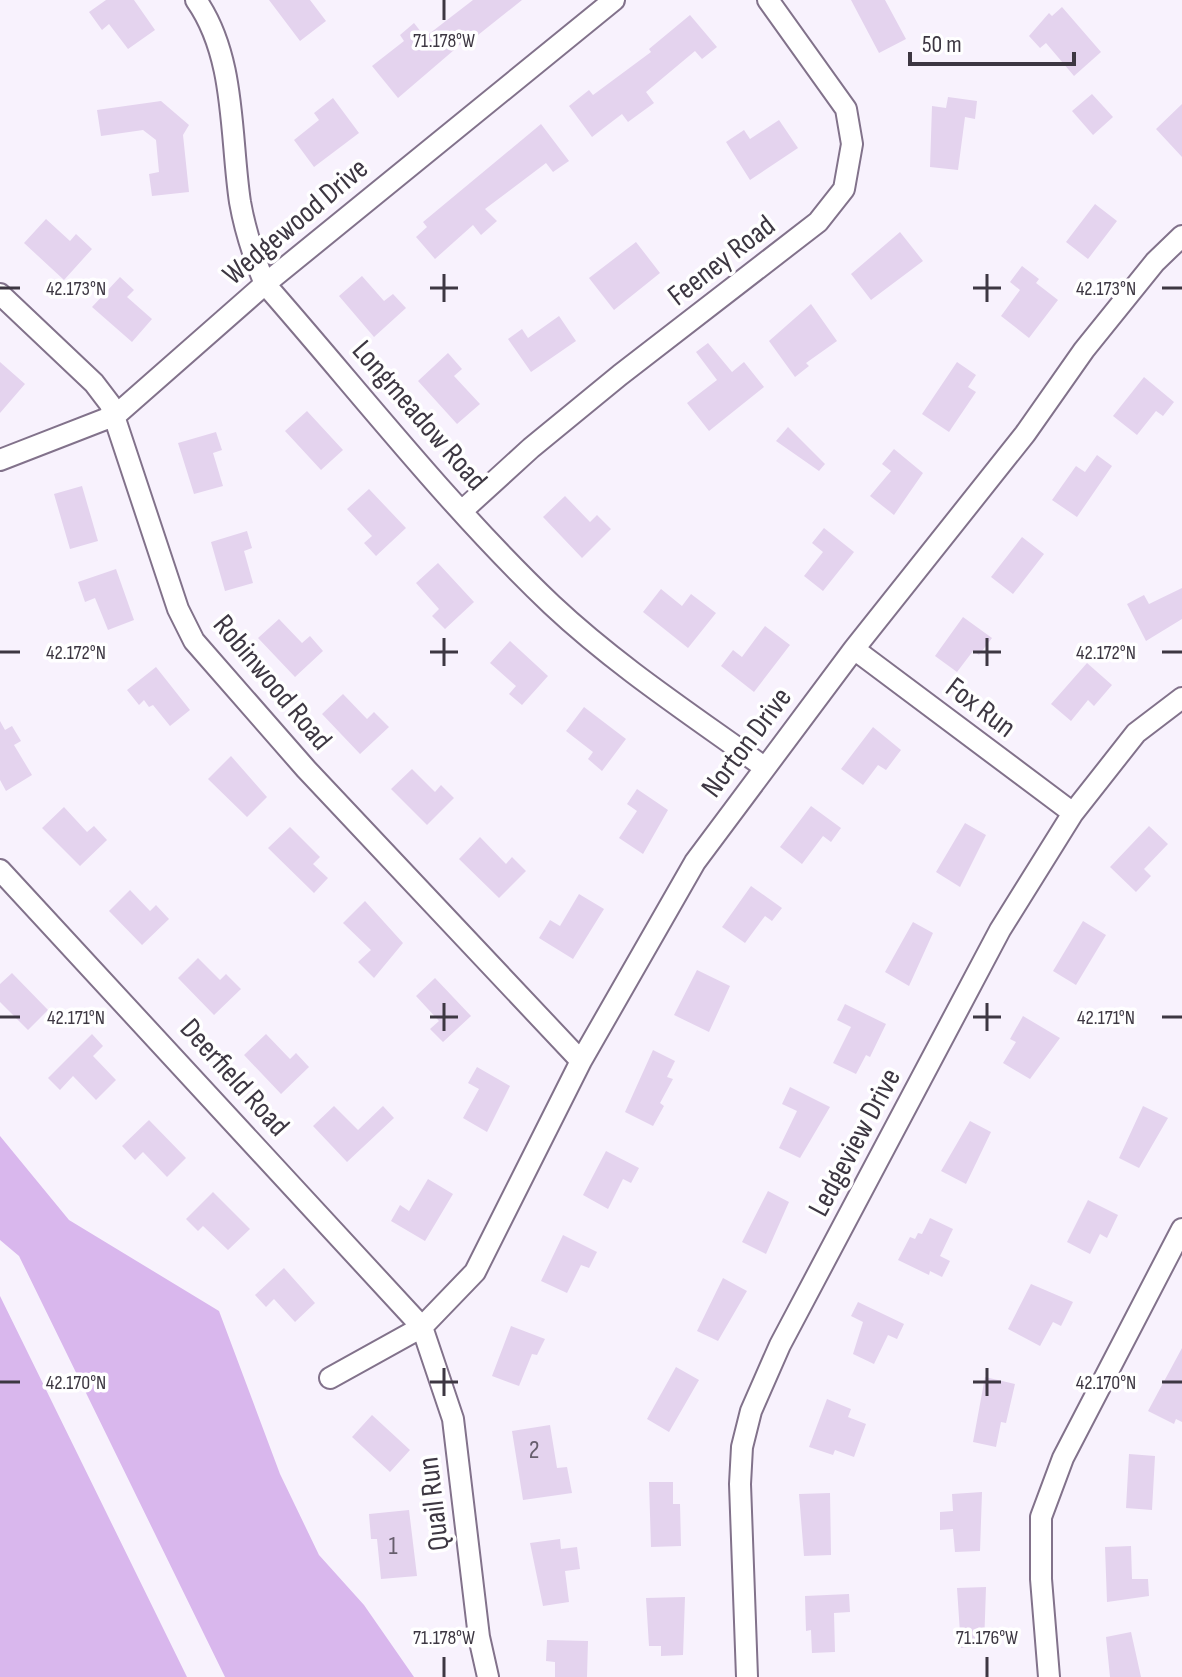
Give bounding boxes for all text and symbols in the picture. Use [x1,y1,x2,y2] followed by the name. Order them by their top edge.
[910,16,1074,66] scale bar
[413,29,475,53] text: 71.178°W
[922,30,962,59] text: 50 m
[216,151,376,293] street label: Wedgewood Drive
[661,208,782,314] street label: Feeney Road
[46,277,106,301] text: 42.173°N
[1076,277,1136,301] text: 42.173°N
[344,333,494,498] street label: Longmeadow Road
[205,608,339,758] street label: Robinwood Road
[46,641,106,665] text: 42.172°N
[1076,641,1136,665] text: 42.172°N
[938,670,1023,746] street label: Fox Run
[694,681,800,805] street label: Norton Drive
[47,1006,105,1030] text: 42.171°N
[1077,1006,1135,1030] text: 42.171°N
[172,1011,296,1144] street label: Deerfield Road
[801,1062,909,1223] street label: Ledgeview Drive
[46,1371,106,1395] text: 42.170°N
[1076,1371,1136,1395] text: 42.170°N
[529,1435,539,1466] house number: 2
[410,1455,458,1553] street label: Quail Run
[388,1531,398,1562] house number: 1
[413,1626,475,1650] text: 71.178°W
[956,1626,1018,1650] text: 71.176°W

